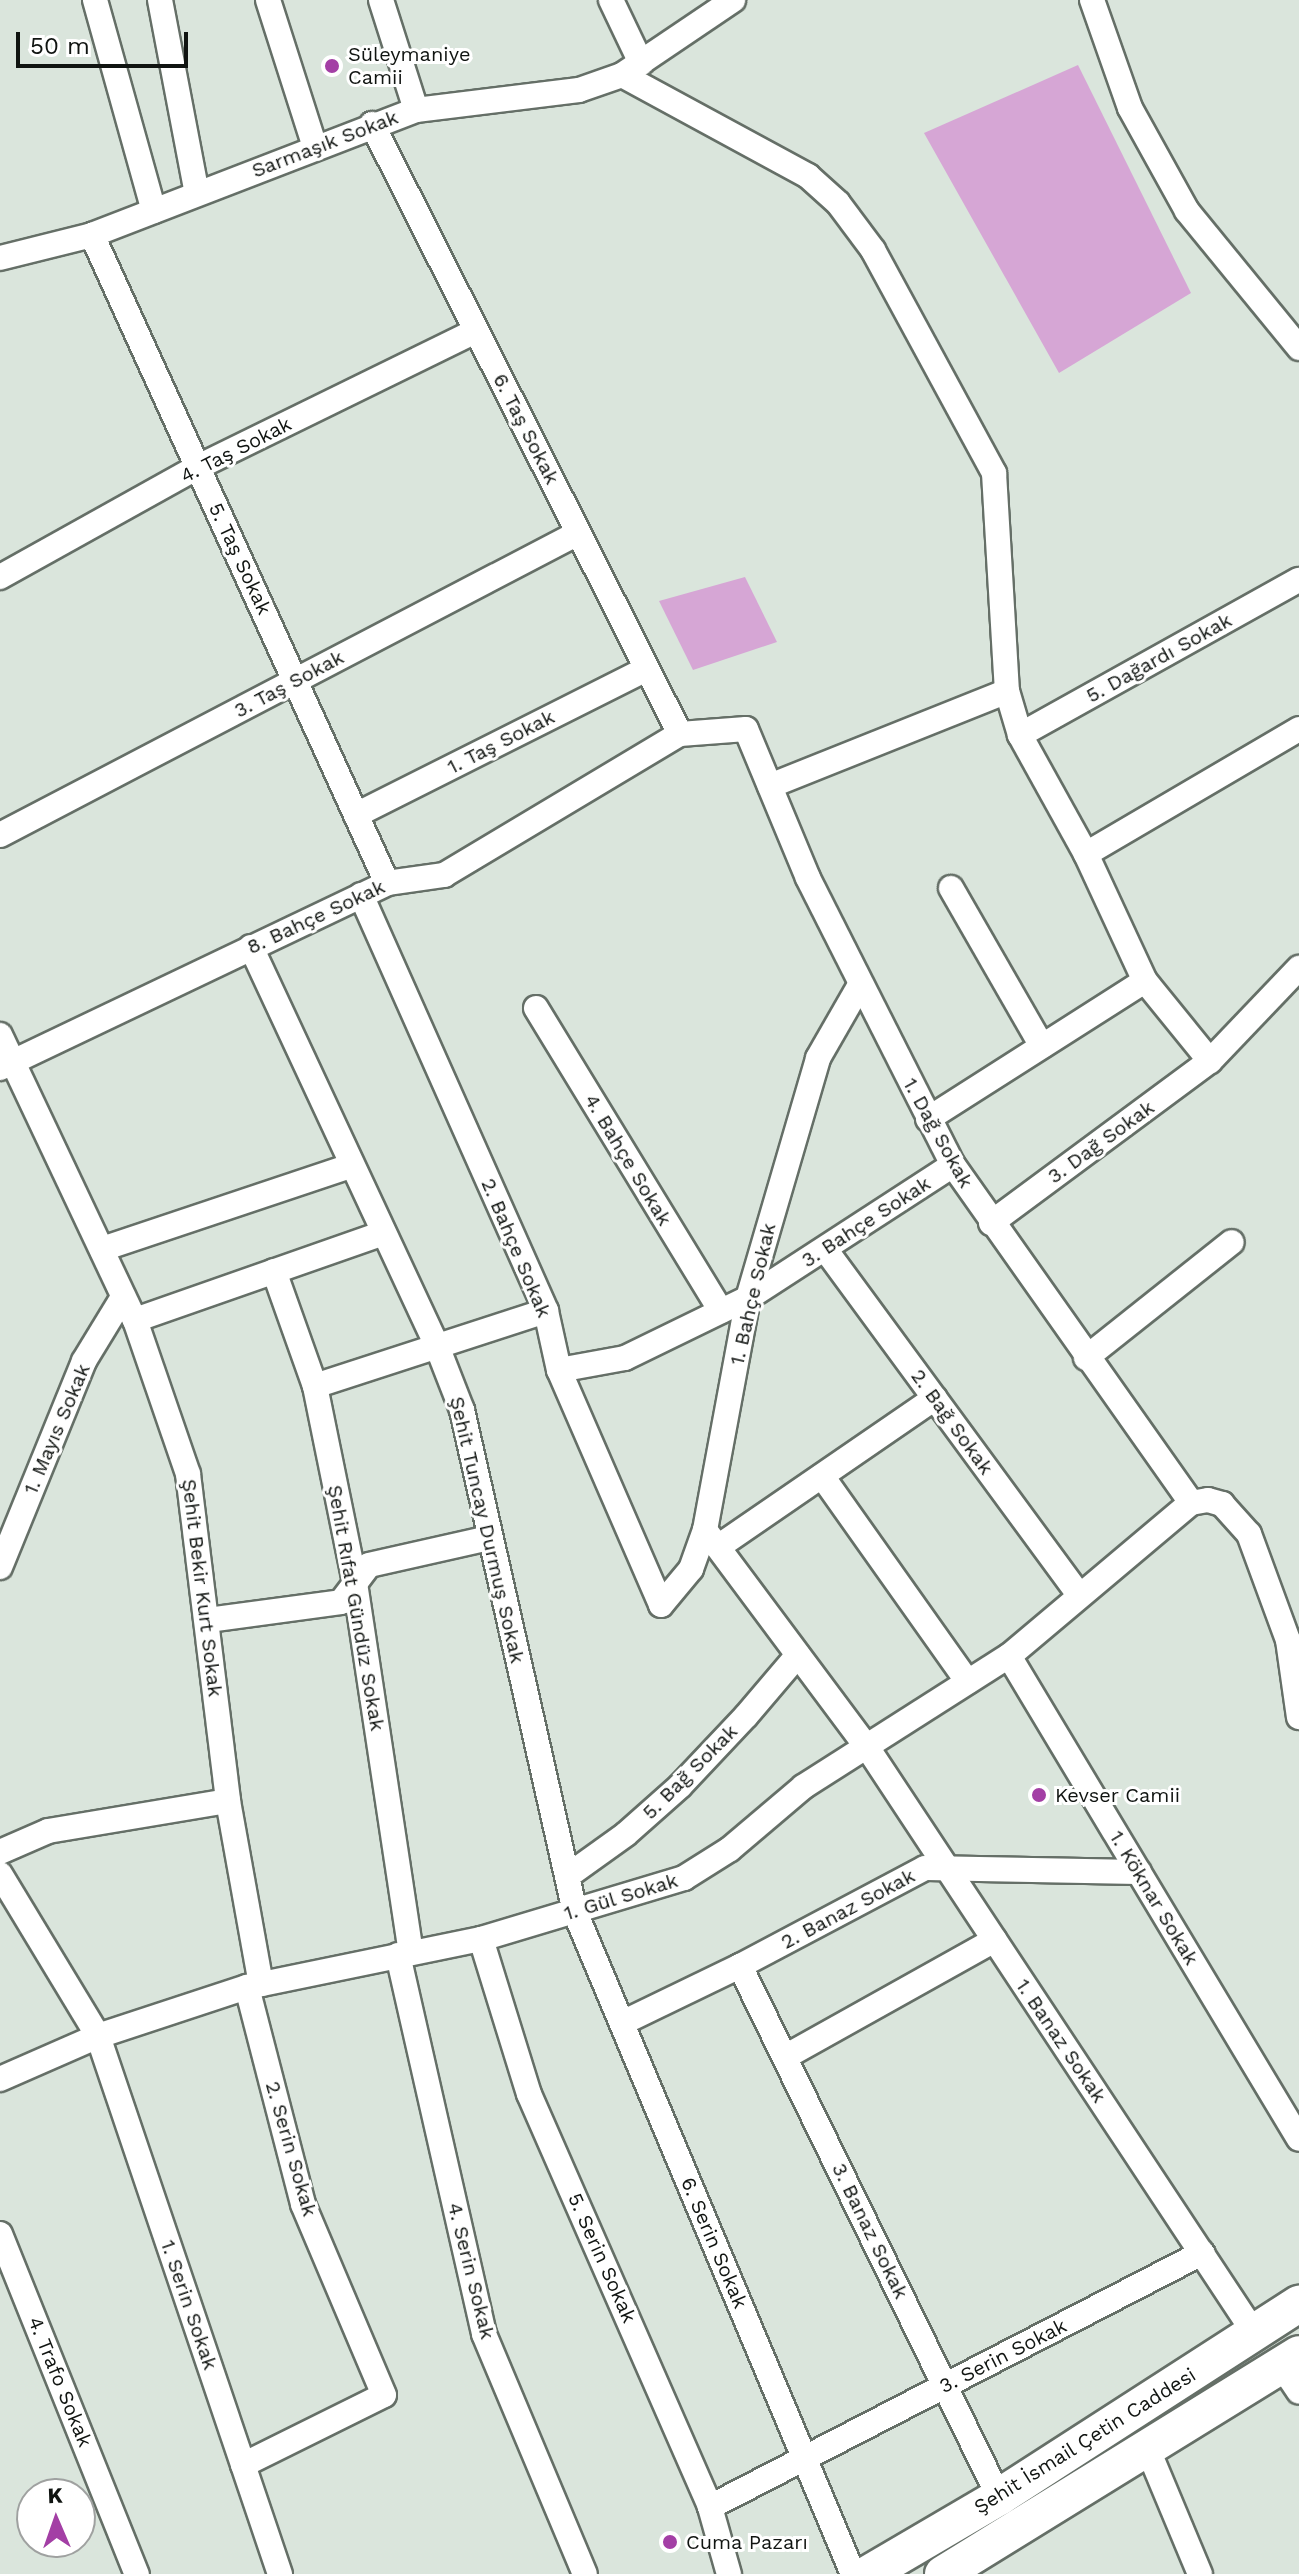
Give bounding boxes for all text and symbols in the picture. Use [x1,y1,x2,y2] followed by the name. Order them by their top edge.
[20,16,192,66] scale bar
[30,32,90,60] text: 50 m
[348,42,470,89] place label: Süleymaniye Camii
[323,57,341,75] marker: Süleymaniye Camii
[248,105,402,183] street label: Sarmaşık Sokak
[488,369,564,489] street label: 6. Taş Sokak
[176,412,296,488] street label: 4. Taş Sokak
[204,499,276,619] street label: 5. Taş Sokak
[1082,608,1236,708] street label: 5. Dağardı Sokak
[230,645,348,723] street label: 3. Taş Sokak
[443,705,559,779] street label: 1. Taş Sokak
[243,875,389,959] street label: 8. Bahçe Sokak
[898,1074,978,1192] street label: 1. Dağ Sokak
[579,1090,677,1230] street label: 4. Bahçe Sokak
[1043,1095,1159,1189] street label: 3. Dağ Sokak
[797,1171,935,1273] street label: 3. Bahçe Sokak
[476,1175,556,1321] street label: 2. Bahçe Sokak
[725,1221,781,1367] street label: 1. Bahçe Sokak
[19,1360,95,1498] street label: 1. Mayıs Sokak
[906,1365,998,1479] street label: 2. Bağ Sokak
[444,1394,530,1666] street label: Şehit Tuncay Durmuş Sokak
[177,1477,227,1699] street label: Şehit Bekir Kurt Sokak
[323,1483,389,1733] street label: Şehit Rıfat Gündüz Sokak
[638,1720,742,1824] street label: 5. Bağ Sokak
[1055,1783,1180,1807] place label: Kevser Camii
[1030,1786,1048,1804] marker: Kevser Camii
[1104,1826,1204,1970] street label: 1. Köknar Sokak
[777,1864,919,1954] street label: 2. Banaz Sokak
[561,1868,681,1926] street label: 1. Gül Sokak
[1011,1975,1111,2107] street label: 1. Banaz Sokak
[260,2079,322,2219] street label: 2. Serin Sokak
[827,2159,913,2303] street label: 3. Banaz Sokak
[676,2174,752,2312] street label: 6. Serin Sokak
[563,2189,641,2327] street label: 5. Serin Sokak
[442,2200,500,2342] street label: 4. Serin Sokak
[156,2237,222,2373] street label: 1. Serin Sokak
[23,2313,97,2451] street label: 4. Trafo Sokak
[935,2314,1071,2398] street label: 3. Serin Sokak
[969,2363,1201,2519] street label: Şehit İsmail Çetin Caddesi
[16,2478,96,2558] north arrow
[47,2483,63,2508] text: K
[686,2530,808,2554] place label: Cuma Pazarı
[661,2533,679,2551] marker: Cuma Pazarı

